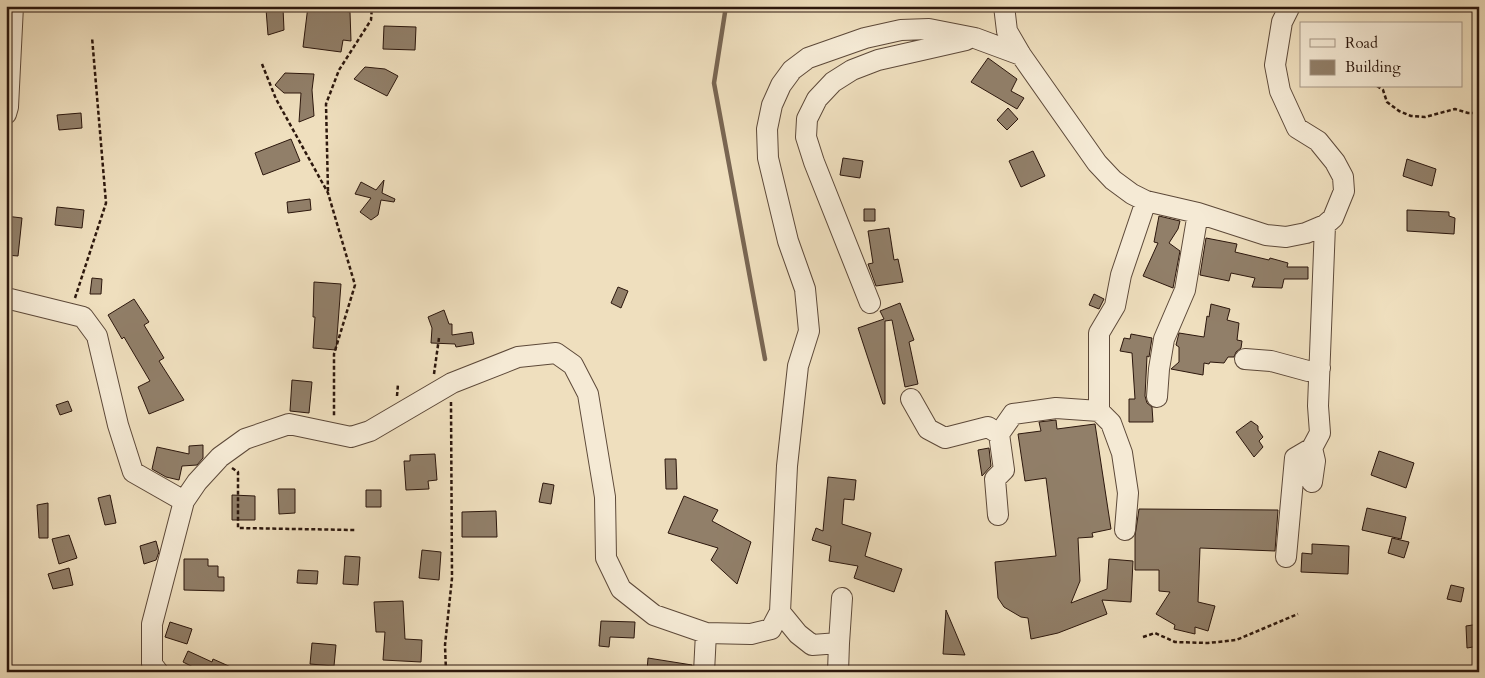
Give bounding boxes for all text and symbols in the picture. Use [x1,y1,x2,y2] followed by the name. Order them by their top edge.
[1300,22,1462,88] legend
[1345,33,1378,53] text: Road
[1345,57,1401,77] text: Building

